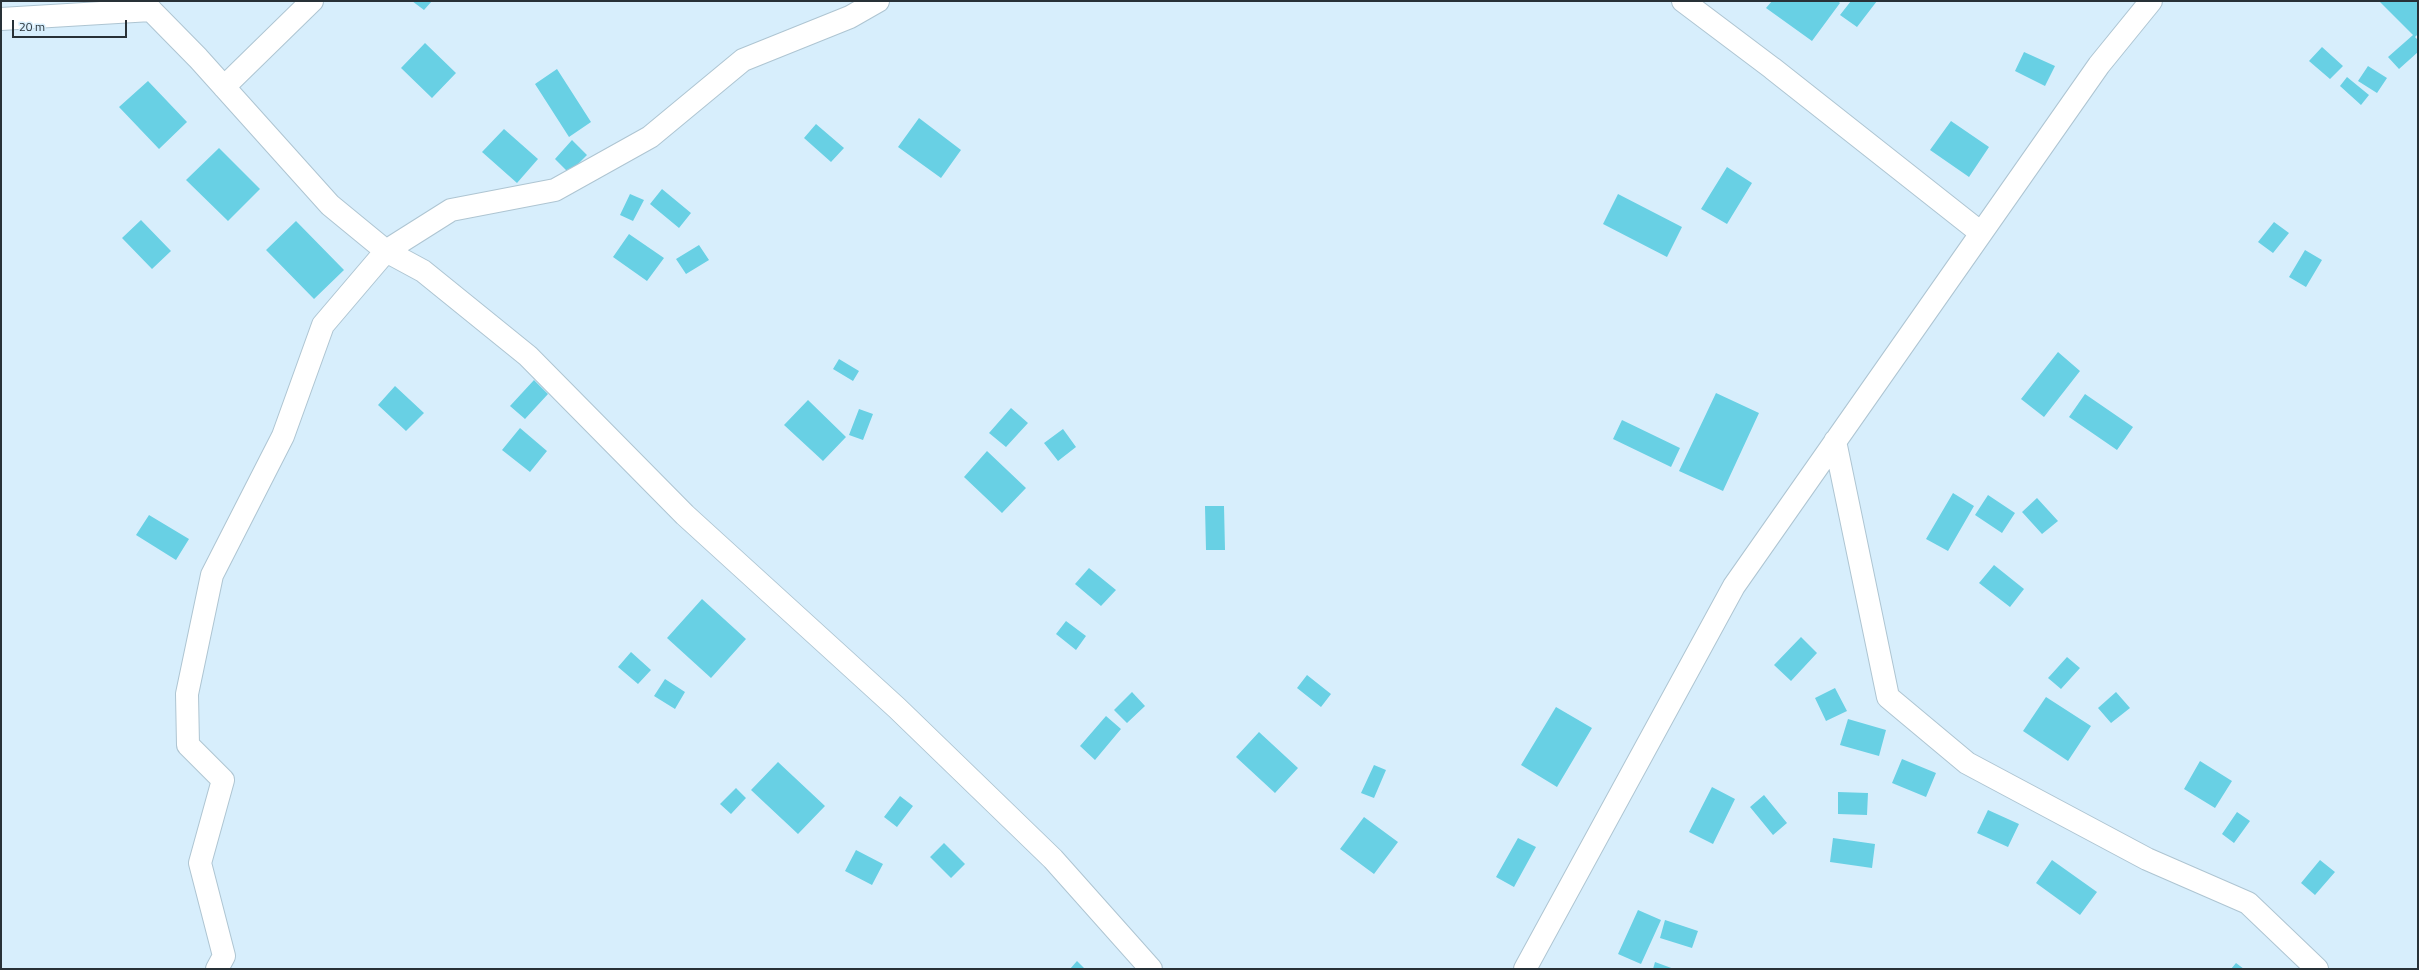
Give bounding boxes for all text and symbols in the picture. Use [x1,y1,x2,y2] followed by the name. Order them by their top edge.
[14,12,129,38] scale bar
[19,17,45,36] text: 20 m

